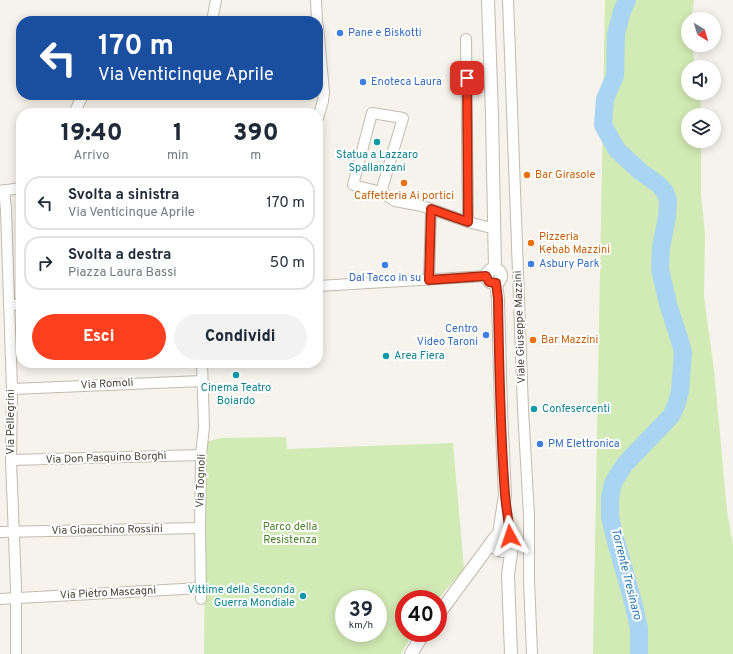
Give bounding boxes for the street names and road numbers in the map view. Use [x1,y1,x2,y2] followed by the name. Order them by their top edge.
[511,270,529,384] street label: Viale Giuseppe Mazzini
[80,376,134,392] street label: Via Romoli
[4,389,18,455] street label: Via Pellegrini
[45,449,167,467] street label: Via Don Pasquino Borghi
[193,454,209,508] street label: Via Tognoli
[51,522,163,538] street label: Via Gioacchino Rossini
[60,583,156,603] street label: Via Pietro Mascagni

